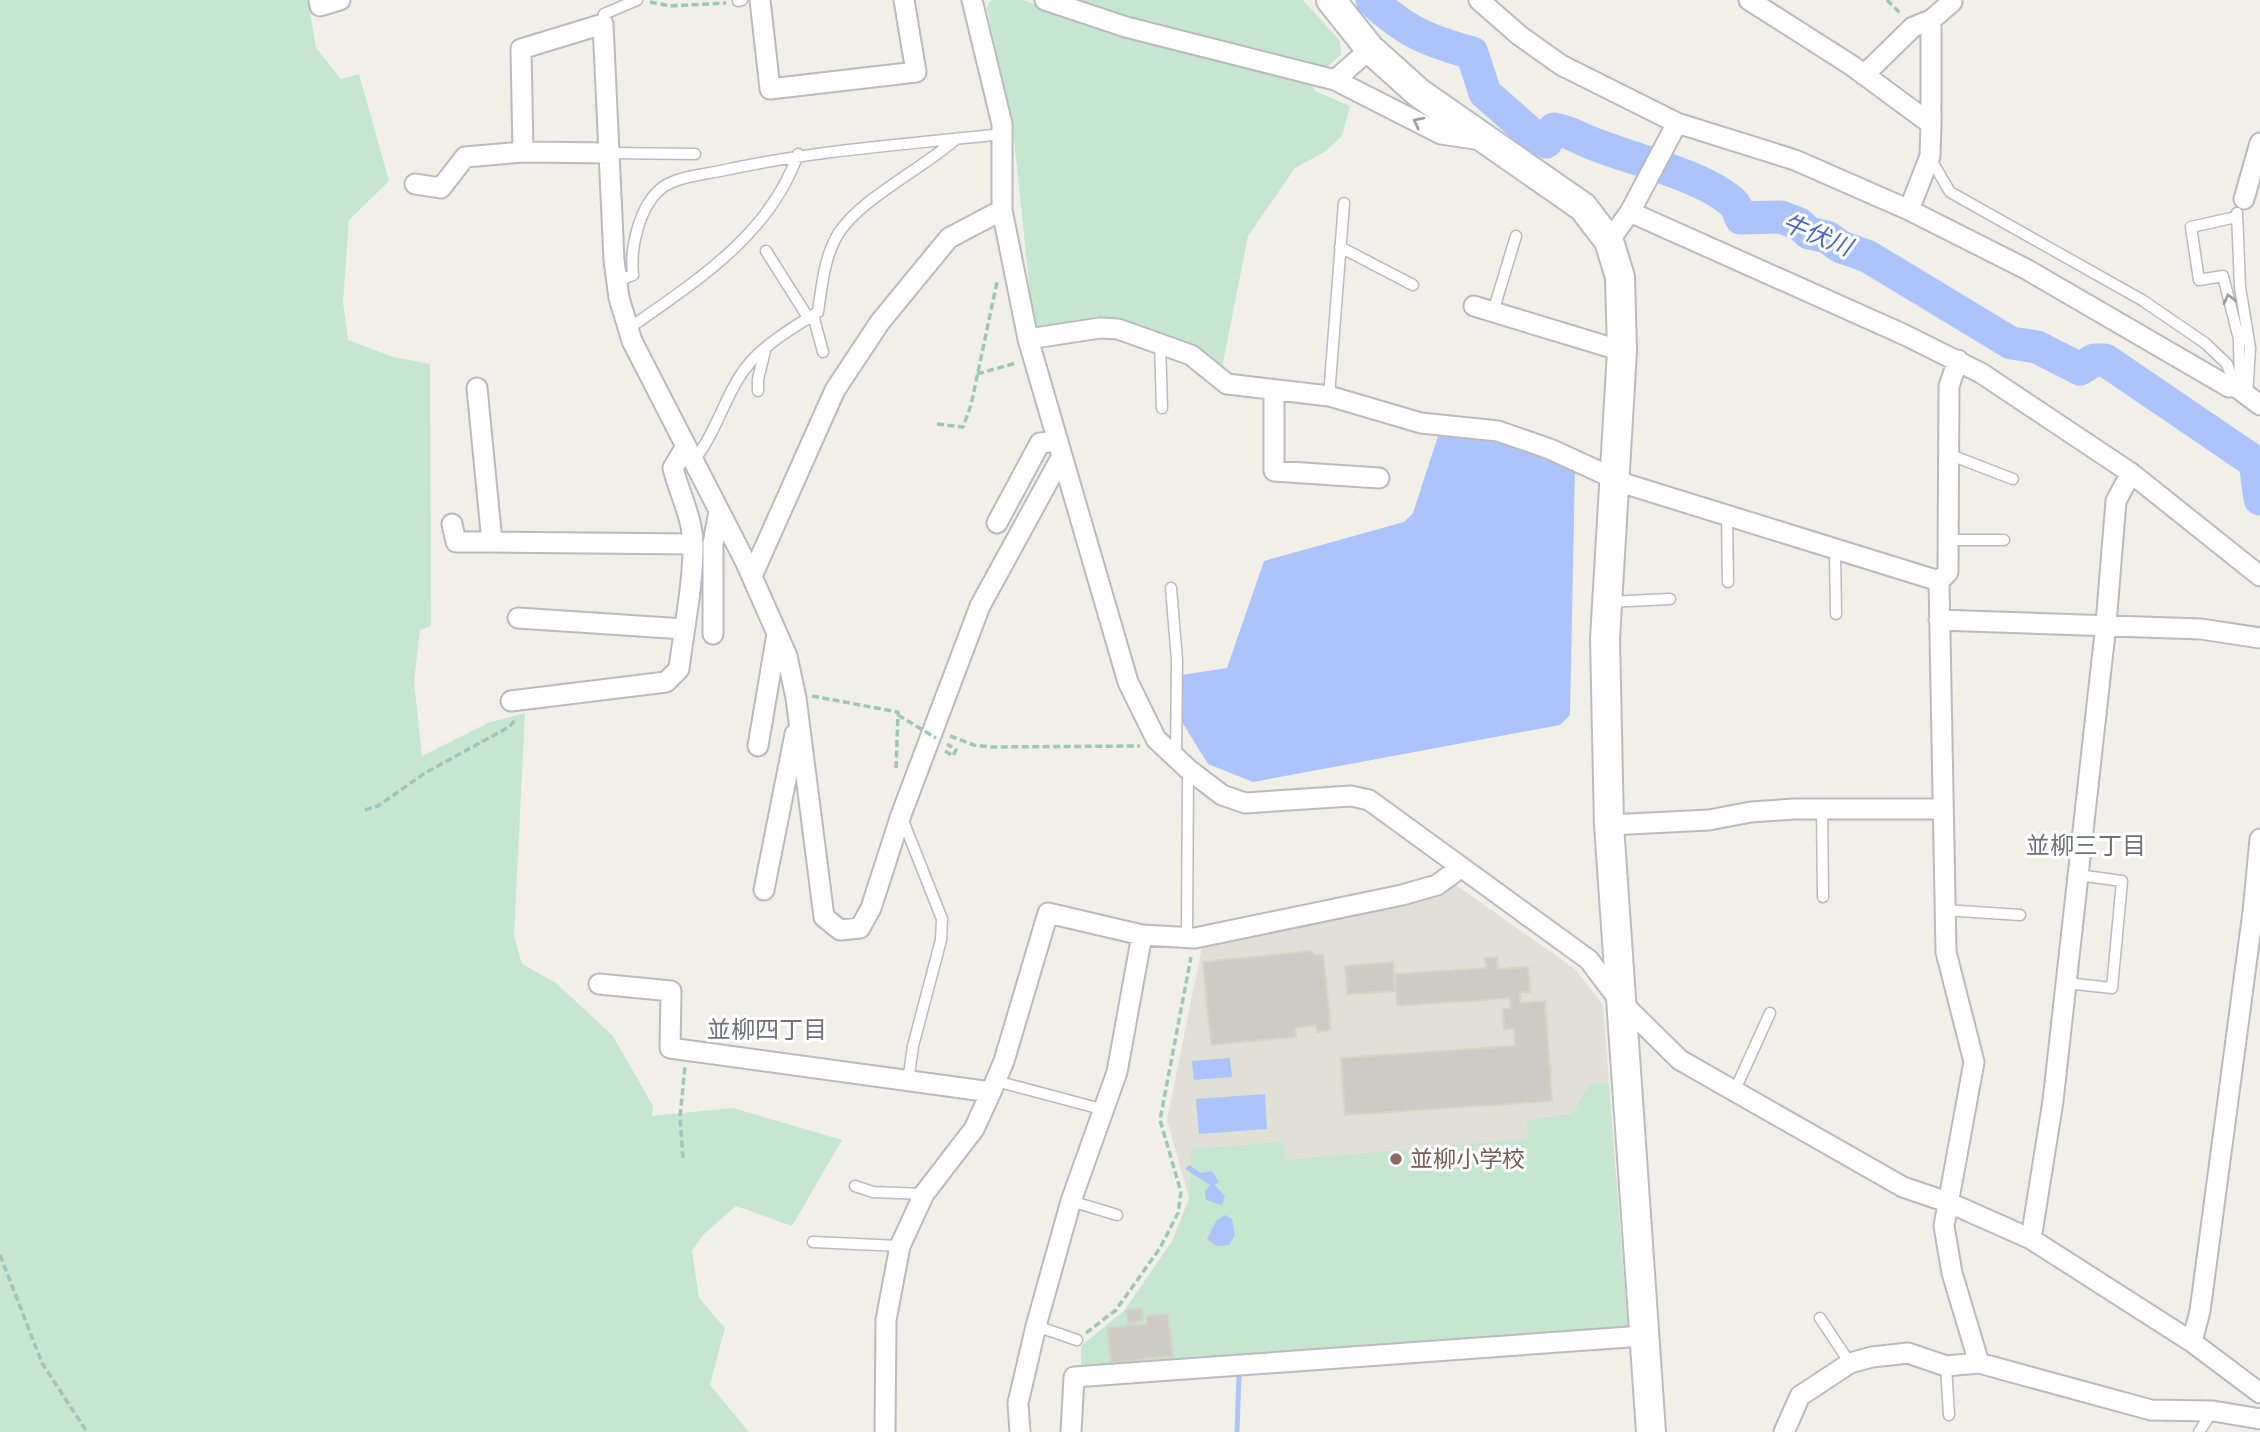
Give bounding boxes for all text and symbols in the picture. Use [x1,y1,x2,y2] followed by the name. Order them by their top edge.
[1413,117,1425,131] one-way arrow
[1779,207,1859,262] water label: 牛伏川
[2223,294,2237,306] one-way arrow
[2026,830,2146,859] district label: 並柳三丁目
[707,1014,827,1043] district label: 並柳四丁目
[1410,1144,1525,1172] place label: 並柳小学校
[1388,1151,1404,1167] marker: 並柳小学校

